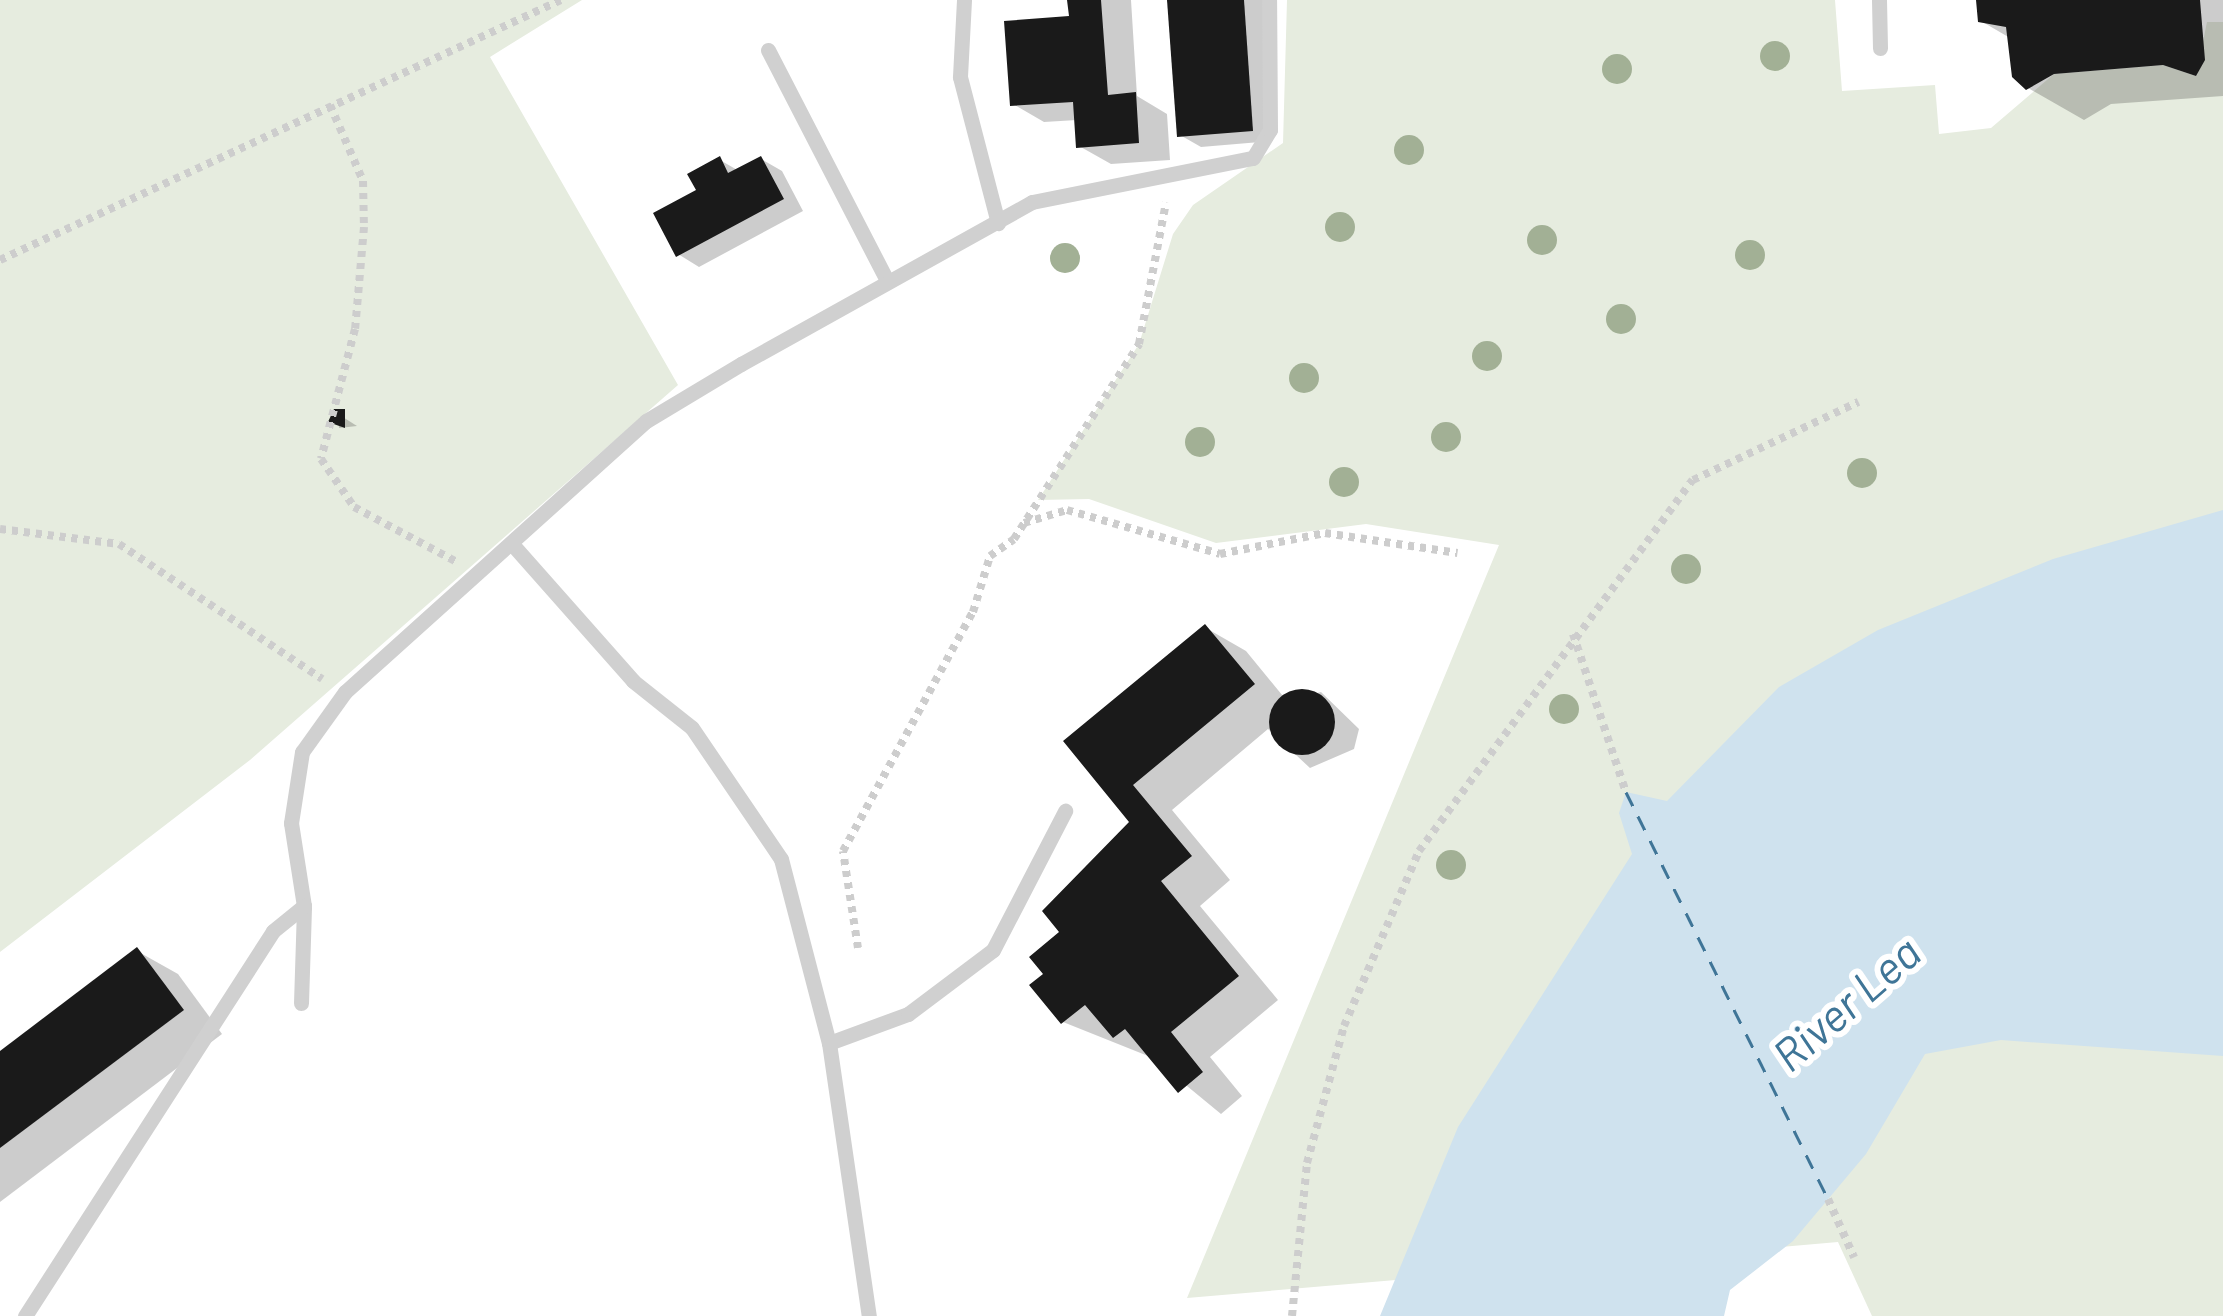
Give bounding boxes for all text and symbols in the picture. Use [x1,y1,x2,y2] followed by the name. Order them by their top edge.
[1761,924,1931,1082] water label: River Lea

